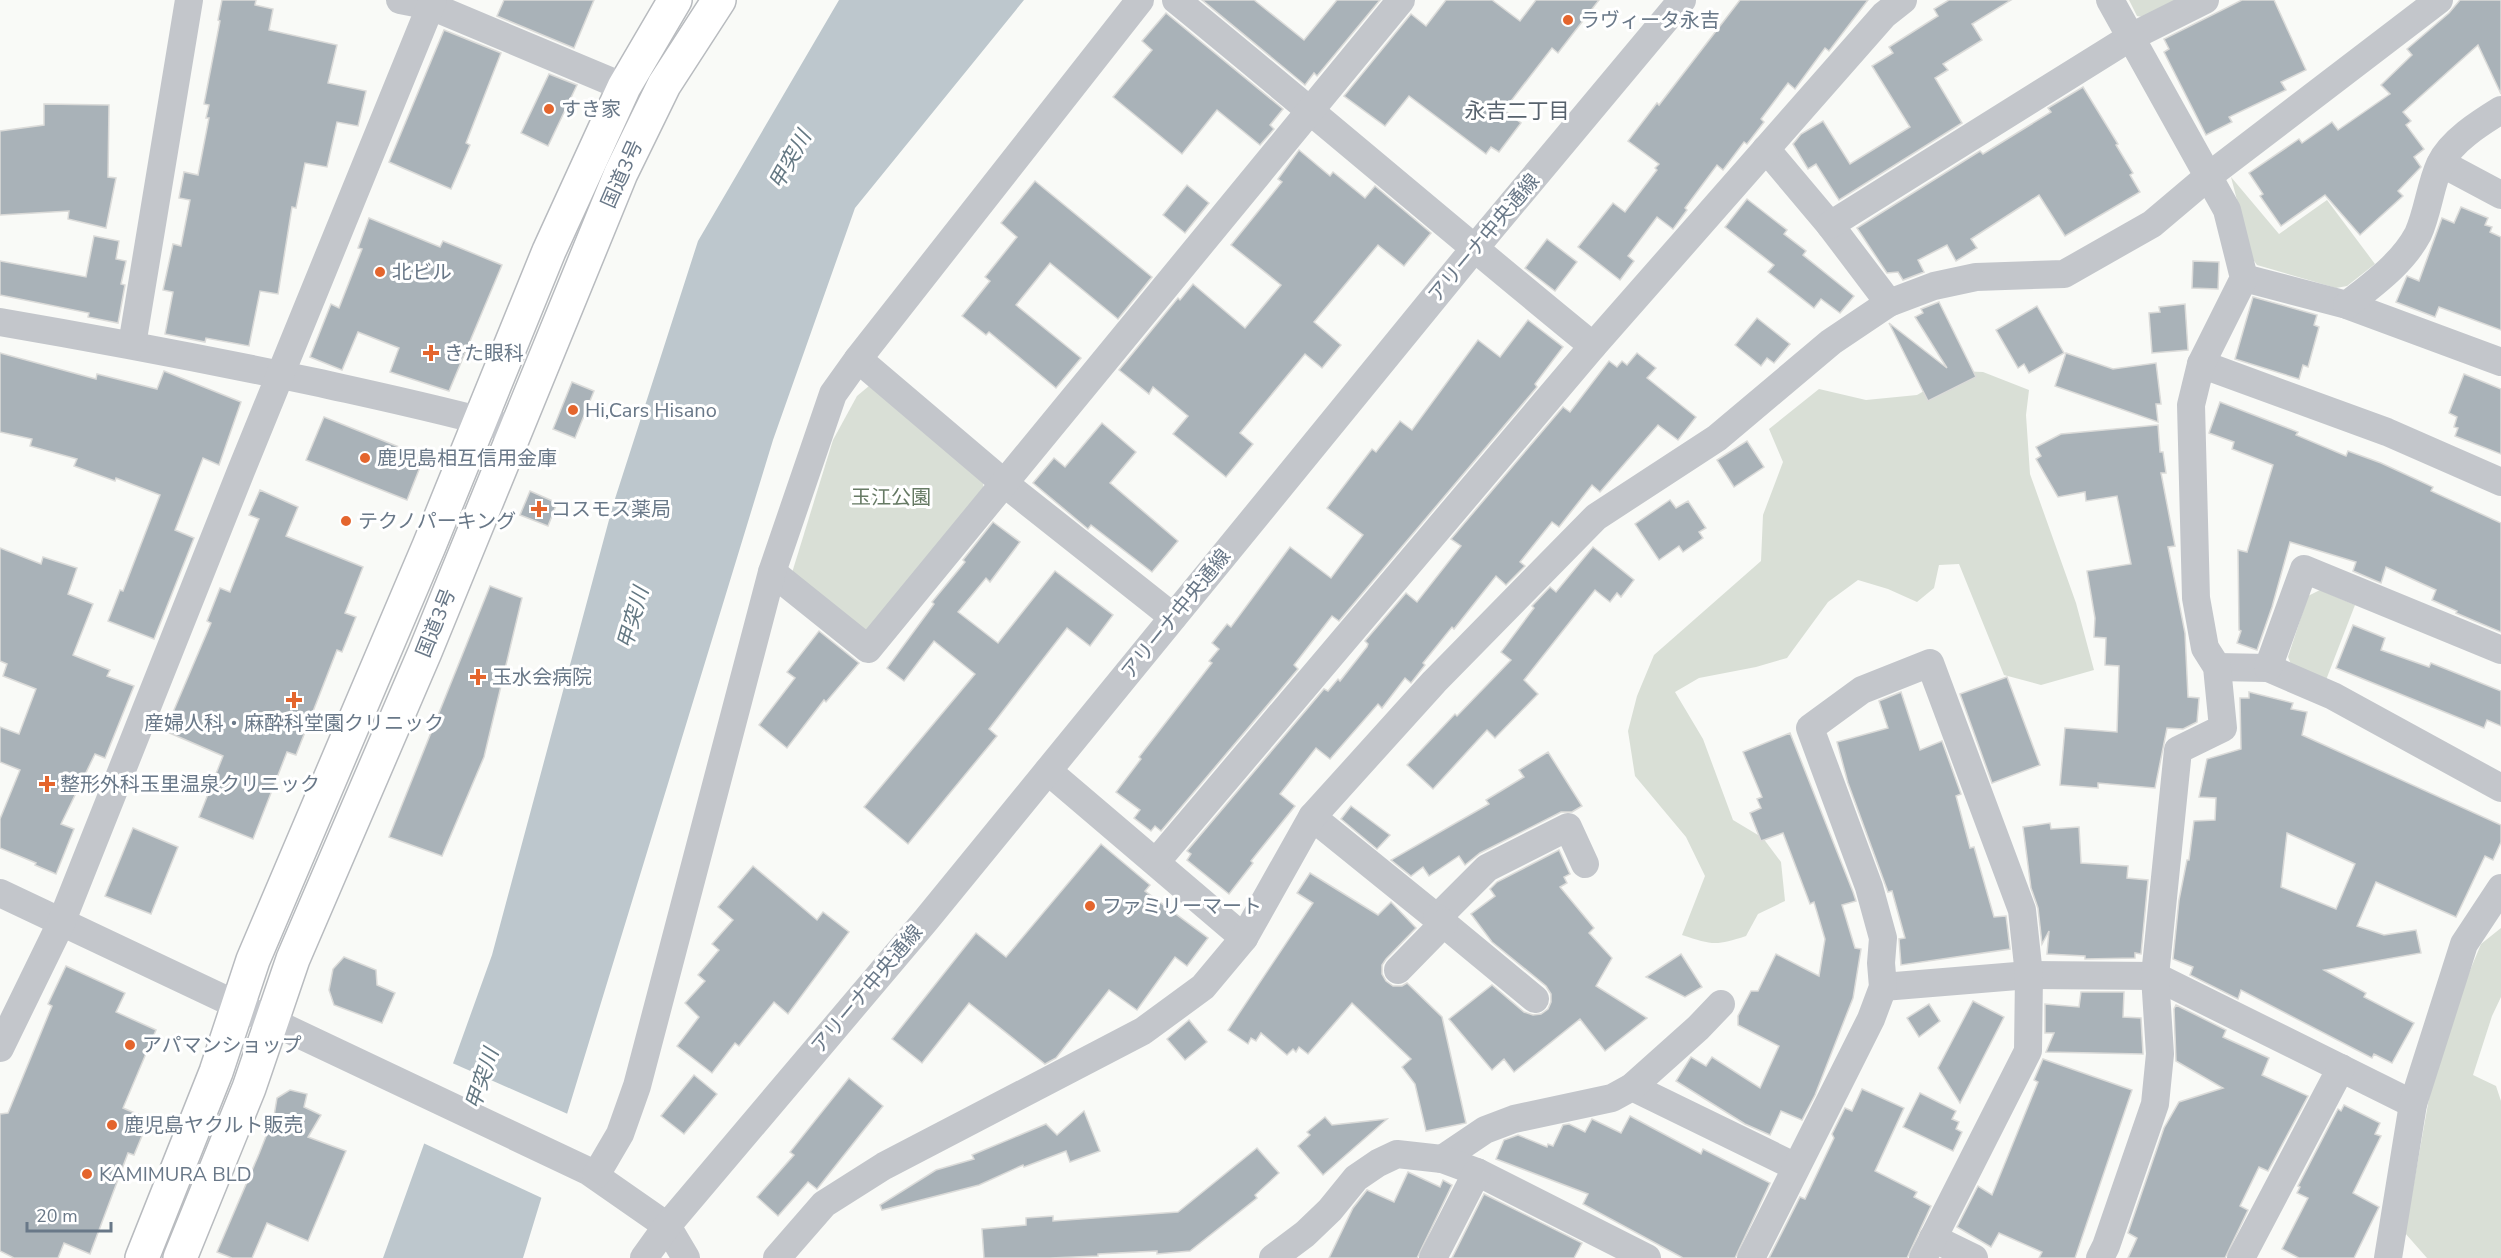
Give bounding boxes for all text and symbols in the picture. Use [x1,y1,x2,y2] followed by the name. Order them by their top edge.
[1580,7,1720,34] place label: ラヴィータ永吉
[1561,13,1575,27] marker: ラヴィータ永吉
[561,96,621,123] place label: すき家
[1465,97,1570,125] district label: 永吉二丁目
[542,102,556,116] marker: すき家
[762,124,818,194] water label: 甲突川
[595,136,649,212] street label: 国道3号
[1422,168,1546,308] street label: アリーナ中央通線
[392,259,452,286] place label: 北ビル
[373,265,387,279] marker: 北ビル
[444,340,524,367] place label: きた眼科
[422,344,440,362] marker: きた眼科
[585,397,717,424] place label: Hi,Cars Hisano
[566,403,580,417] marker: Hi,Cars Hisano
[377,445,557,472] place label: 鹿児島相互信用金庫
[358,451,372,465] marker: 鹿児島相互信用金庫
[851,484,931,511] park label: 玉江公園
[551,496,671,523] place label: コスモス薬局
[532,502,546,516] marker: コスモス薬局
[358,508,516,535] place label: テクノパーキング
[339,514,353,528] marker: テクノパーキング
[1115,543,1237,685] street label: アリーナ中央通線
[611,582,656,652] water label: 甲突川
[410,585,462,661] street label: 国道3号
[492,664,592,691] place label: 玉水会病院
[469,668,487,686] marker: 玉水会病院
[285,691,303,709] marker: 産婦人科・麻酔科堂園クリニック
[144,710,444,737] place label: 産婦人科・麻酔科堂園クリニック
[60,771,320,798] place label: 整形外科玉里温泉クリニック
[38,775,56,793] marker: 整形外科玉里温泉クリニック
[1102,893,1262,920] place label: ファミリーマート
[1083,899,1097,913] marker: ファミリーマート
[805,919,929,1059] street label: アリーナ中央通線
[142,1032,302,1059] place label: アパマンショップ
[123,1038,137,1052] marker: アパマンショップ
[459,1043,506,1113] water label: 甲突川
[124,1112,303,1139] place label: 鹿児島ヤクルト販売
[105,1118,119,1132] marker: 鹿児島ヤクルト販売
[99,1161,252,1188] place label: KAMIMURA BLD
[80,1167,94,1181] marker: KAMIMURA BLD
[27,1195,111,1233] scale bar
[36,1204,78,1228] text: 20 m

